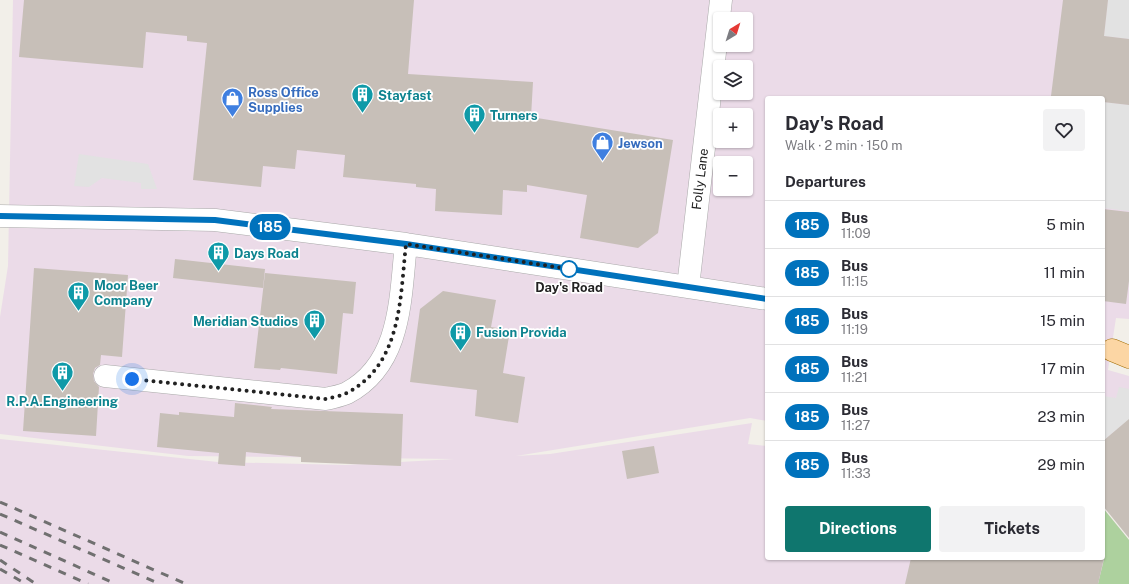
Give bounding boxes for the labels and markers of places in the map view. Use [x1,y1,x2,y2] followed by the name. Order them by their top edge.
[350,82,376,115] building icon: Stayfast
[248,85,319,115] place label: Ross Office Supplies
[220,86,246,119] shop icon: Ross Office Supplies
[378,88,432,103] place label: Stayfast
[461,102,487,135] building icon: Turners
[490,108,538,123] place label: Turners
[589,130,615,163] shop icon: Jewson
[618,136,663,151] place label: Jewson
[206,240,232,273] building icon: Days Road
[234,246,299,261] place label: Days Road
[560,260,578,278] marker: Day's Road
[94,278,159,308] place label: Moor Beer Company
[65,279,91,312] building icon: Moor Beer Company
[535,280,603,295] place label: Day's Road
[301,308,327,341] building icon: Meridian Studios
[193,314,298,329] place label: Meridian Studios
[447,319,473,352] building icon: Fusion Provida
[476,325,567,340] place label: Fusion Provida
[49,360,75,393] building icon: R.P.A.Engineering
[6,394,118,409] place label: R.P.A.Engineering

